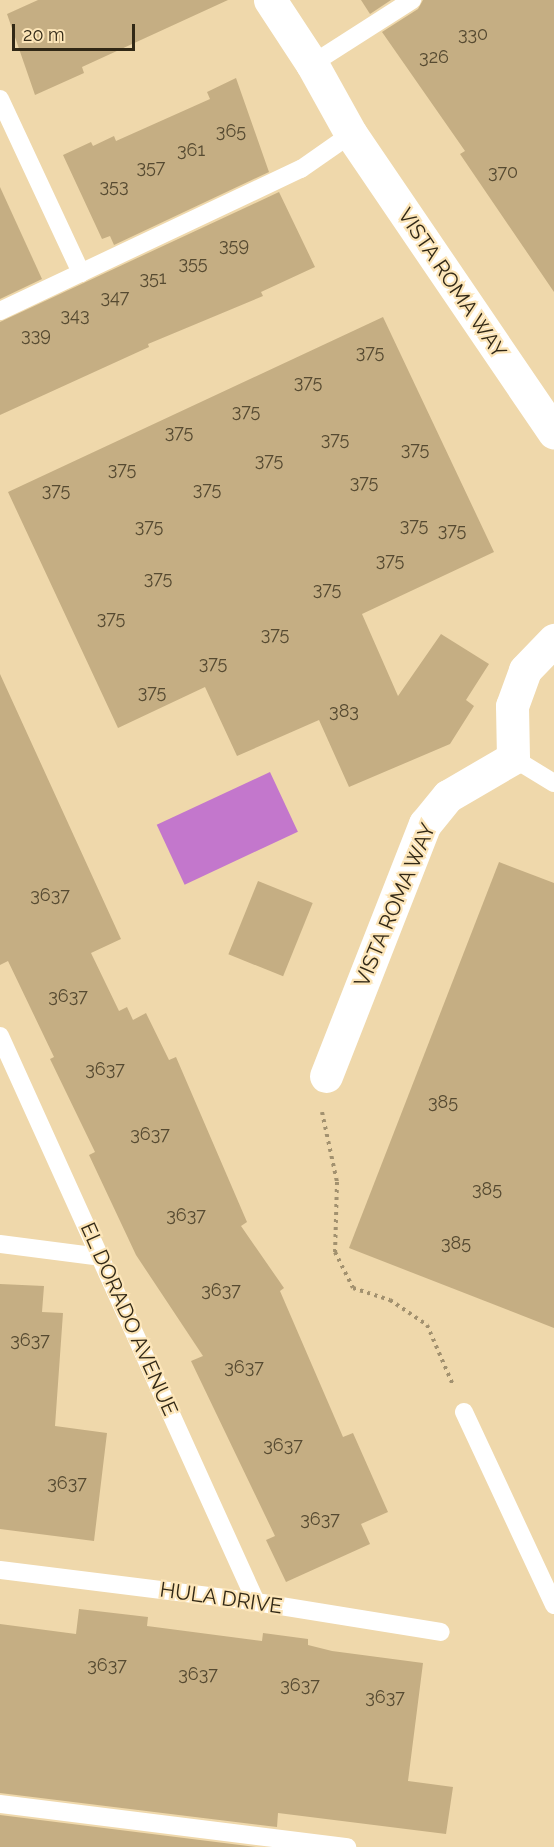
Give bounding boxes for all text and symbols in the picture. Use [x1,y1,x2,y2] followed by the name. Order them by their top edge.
[15,12,138,50] scale bar
[458,23,488,45] house number: 330
[23,24,65,45] text: 20 m
[419,46,449,68] house number: 326
[216,120,246,142] house number: 365
[177,139,205,161] house number: 361
[137,156,165,178] house number: 357
[488,161,518,183] house number: 370
[99,175,129,197] house number: 353
[392,202,512,364] street label: VISTA ROMA WAY
[219,234,249,256] house number: 359
[178,252,208,274] house number: 355
[139,267,167,289] house number: 351
[101,286,129,308] house number: 347
[60,304,90,326] house number: 343
[21,324,51,346] house number: 339
[356,341,384,363] house number: 375
[294,371,322,393] house number: 375
[232,400,260,422] house number: 375
[165,421,193,443] house number: 375
[321,428,349,450] house number: 375
[401,438,429,460] house number: 375
[255,449,283,471] house number: 375
[108,458,136,480] house number: 375
[350,471,378,493] house number: 375
[193,478,221,500] house number: 375
[42,479,70,501] house number: 375
[400,514,428,536] house number: 375
[135,515,163,537] house number: 375
[438,519,466,541] house number: 375
[376,549,404,571] house number: 375
[144,567,172,589] house number: 375
[313,578,341,600] house number: 375
[97,607,125,629] house number: 375
[261,623,289,645] house number: 375
[199,652,227,674] house number: 375
[138,681,166,703] house number: 375
[329,700,359,722] house number: 383
[349,818,441,992] street label: VISTA ROMA WAY
[30,884,70,906] house number: 3637
[48,985,88,1007] house number: 3637
[85,1058,125,1080] house number: 3637
[428,1091,458,1113] house number: 385
[130,1123,170,1145] house number: 3637
[472,1178,502,1200] house number: 385
[166,1204,206,1226] house number: 3637
[75,1218,183,1420] street label: EL DORADO AVENUE
[441,1232,471,1254] house number: 385
[201,1279,241,1301] house number: 3637
[10,1329,50,1351] house number: 3637
[224,1356,264,1378] house number: 3637
[263,1434,303,1456] house number: 3637
[47,1472,87,1494] house number: 3637
[300,1508,340,1530] house number: 3637
[158,1577,284,1619] street label: HULA DRIVE
[87,1654,127,1676] house number: 3637
[178,1663,218,1685] house number: 3637
[280,1674,320,1696] house number: 3637
[365,1686,405,1708] house number: 3637

